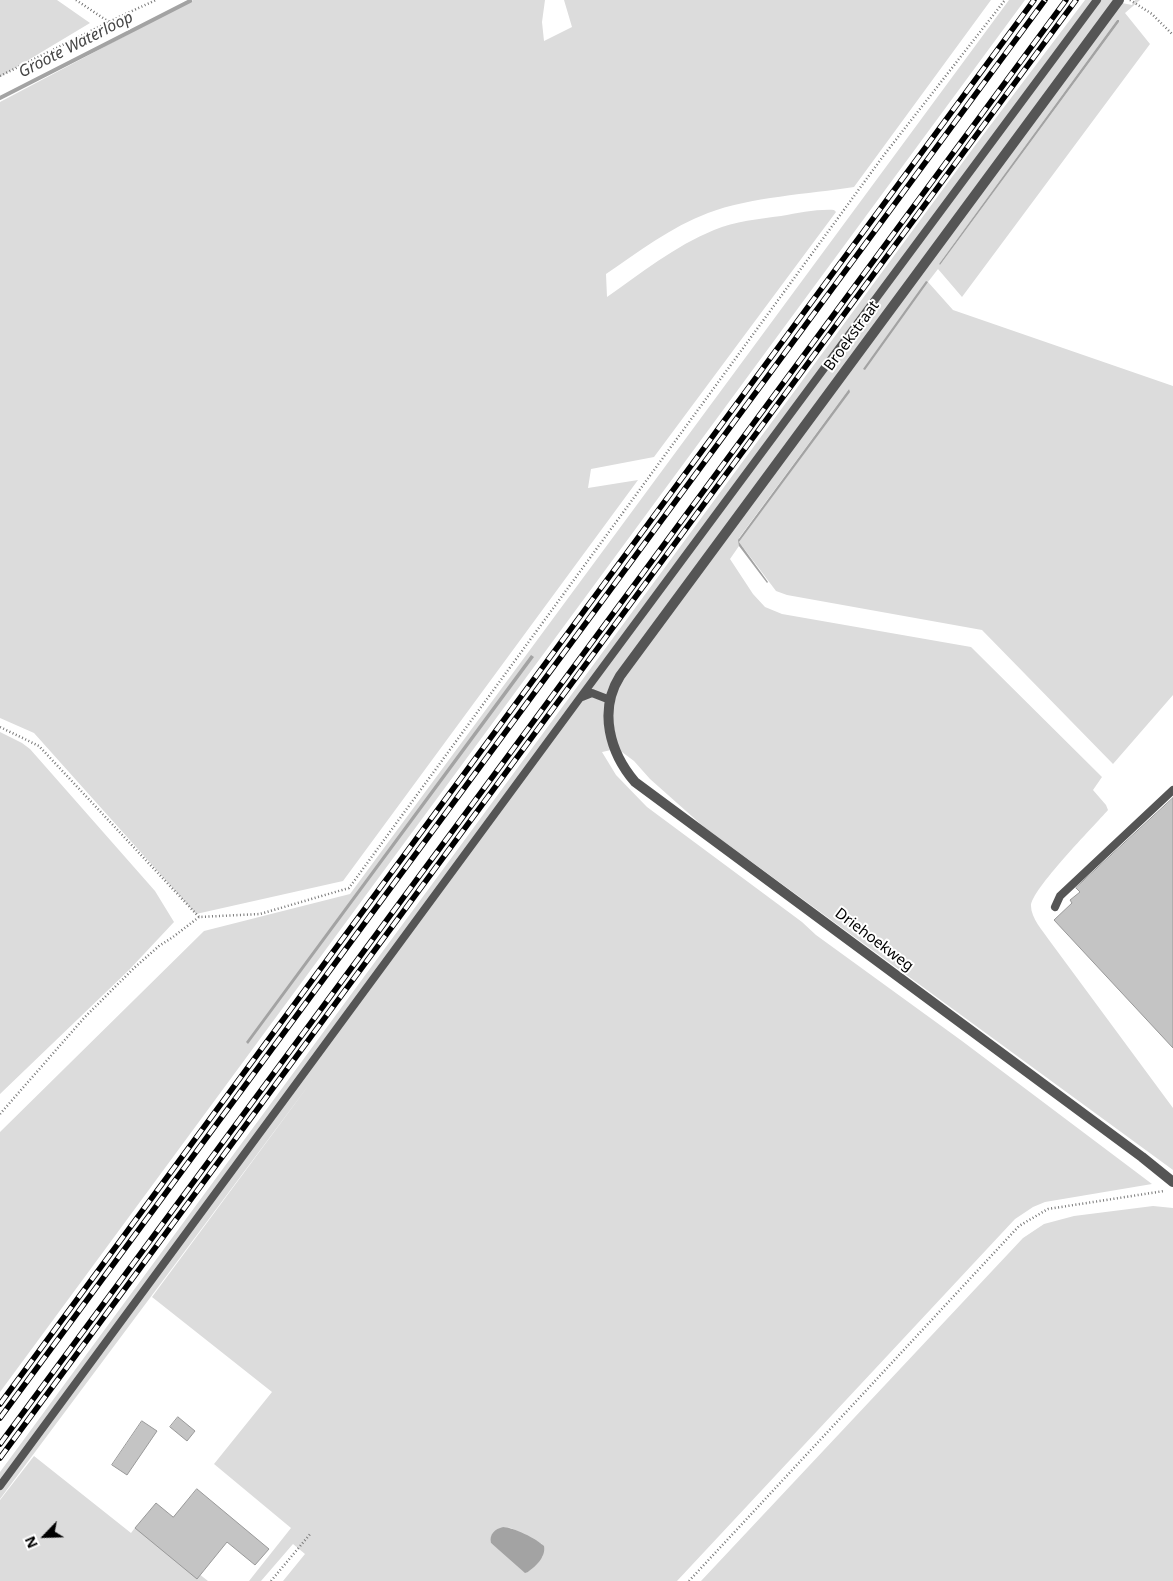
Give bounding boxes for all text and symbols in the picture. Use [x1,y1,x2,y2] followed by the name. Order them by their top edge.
[16,8,136,82] water label: Groote Waterloop
[821,298,883,374] street label: Broekstraat
[831,905,917,975] street label: Driehoekweg
[20,1511,70,1561] north arrow
[20,1533,42,1551] text: N

